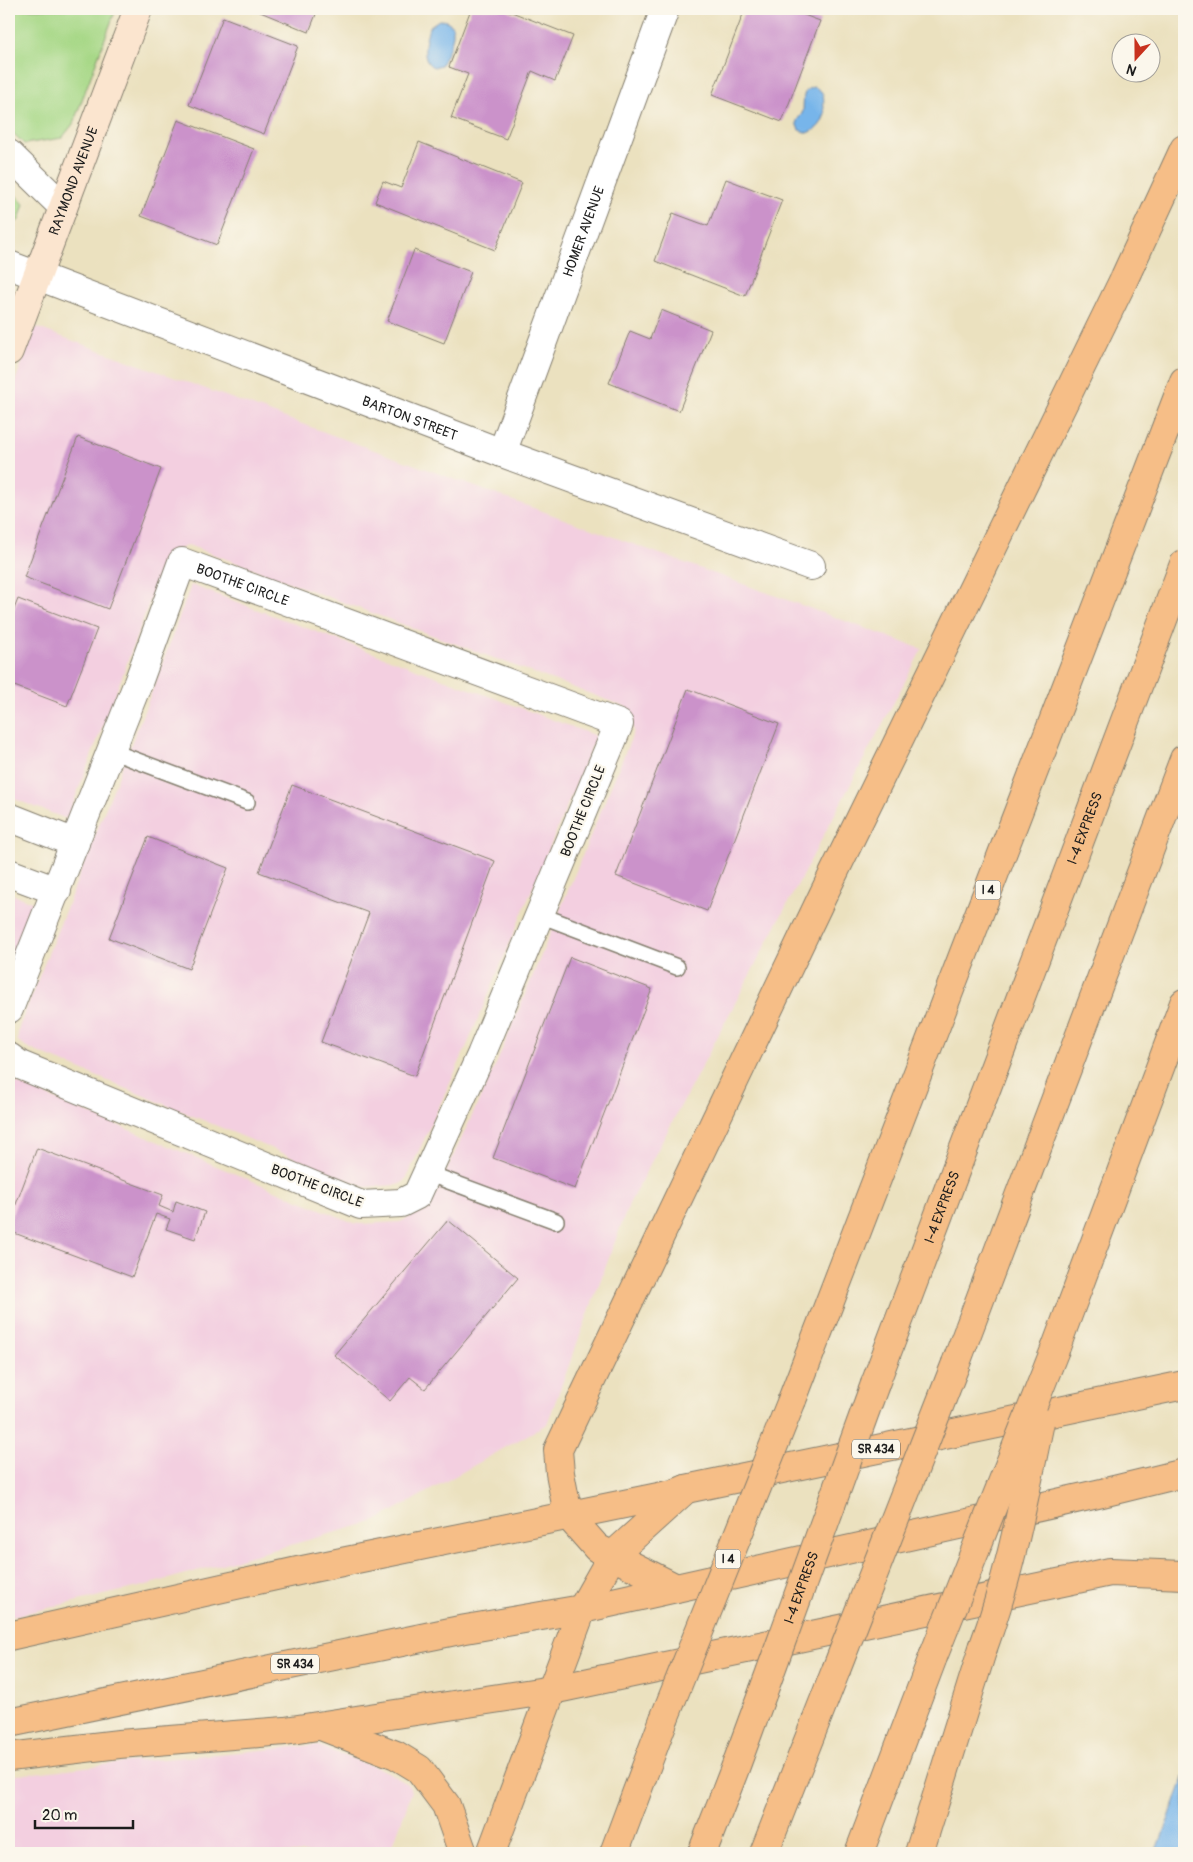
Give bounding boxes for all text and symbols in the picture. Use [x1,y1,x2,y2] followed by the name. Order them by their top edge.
[1110,32,1160,82] north arrow
[1124,60,1139,79] text: N
[45,124,101,237] street label: RAYMOND AVENUE
[559,184,608,279] street label: HOMER AVENUE
[360,392,460,444] street label: BARTON STREET
[194,560,291,609] street label: BOOTHE CIRCLE
[557,763,609,859] street label: BOOTHE CIRCLE
[1063,790,1106,867] street label: I-4 EXPRESS
[976,880,1000,900] road number: I 4
[269,1161,365,1211] street label: BOOTHE CIRCLE
[920,1169,963,1246] street label: I-4 EXPRESS
[852,1440,900,1458] road number: SR 434
[780,1549,822,1626] street label: I-4 EXPRESS
[716,1550,740,1568] road number: I 4
[271,1655,319,1674] road number: SR 434
[35,1797,132,1829] scale bar
[42,1806,77,1825] text: 20 m

